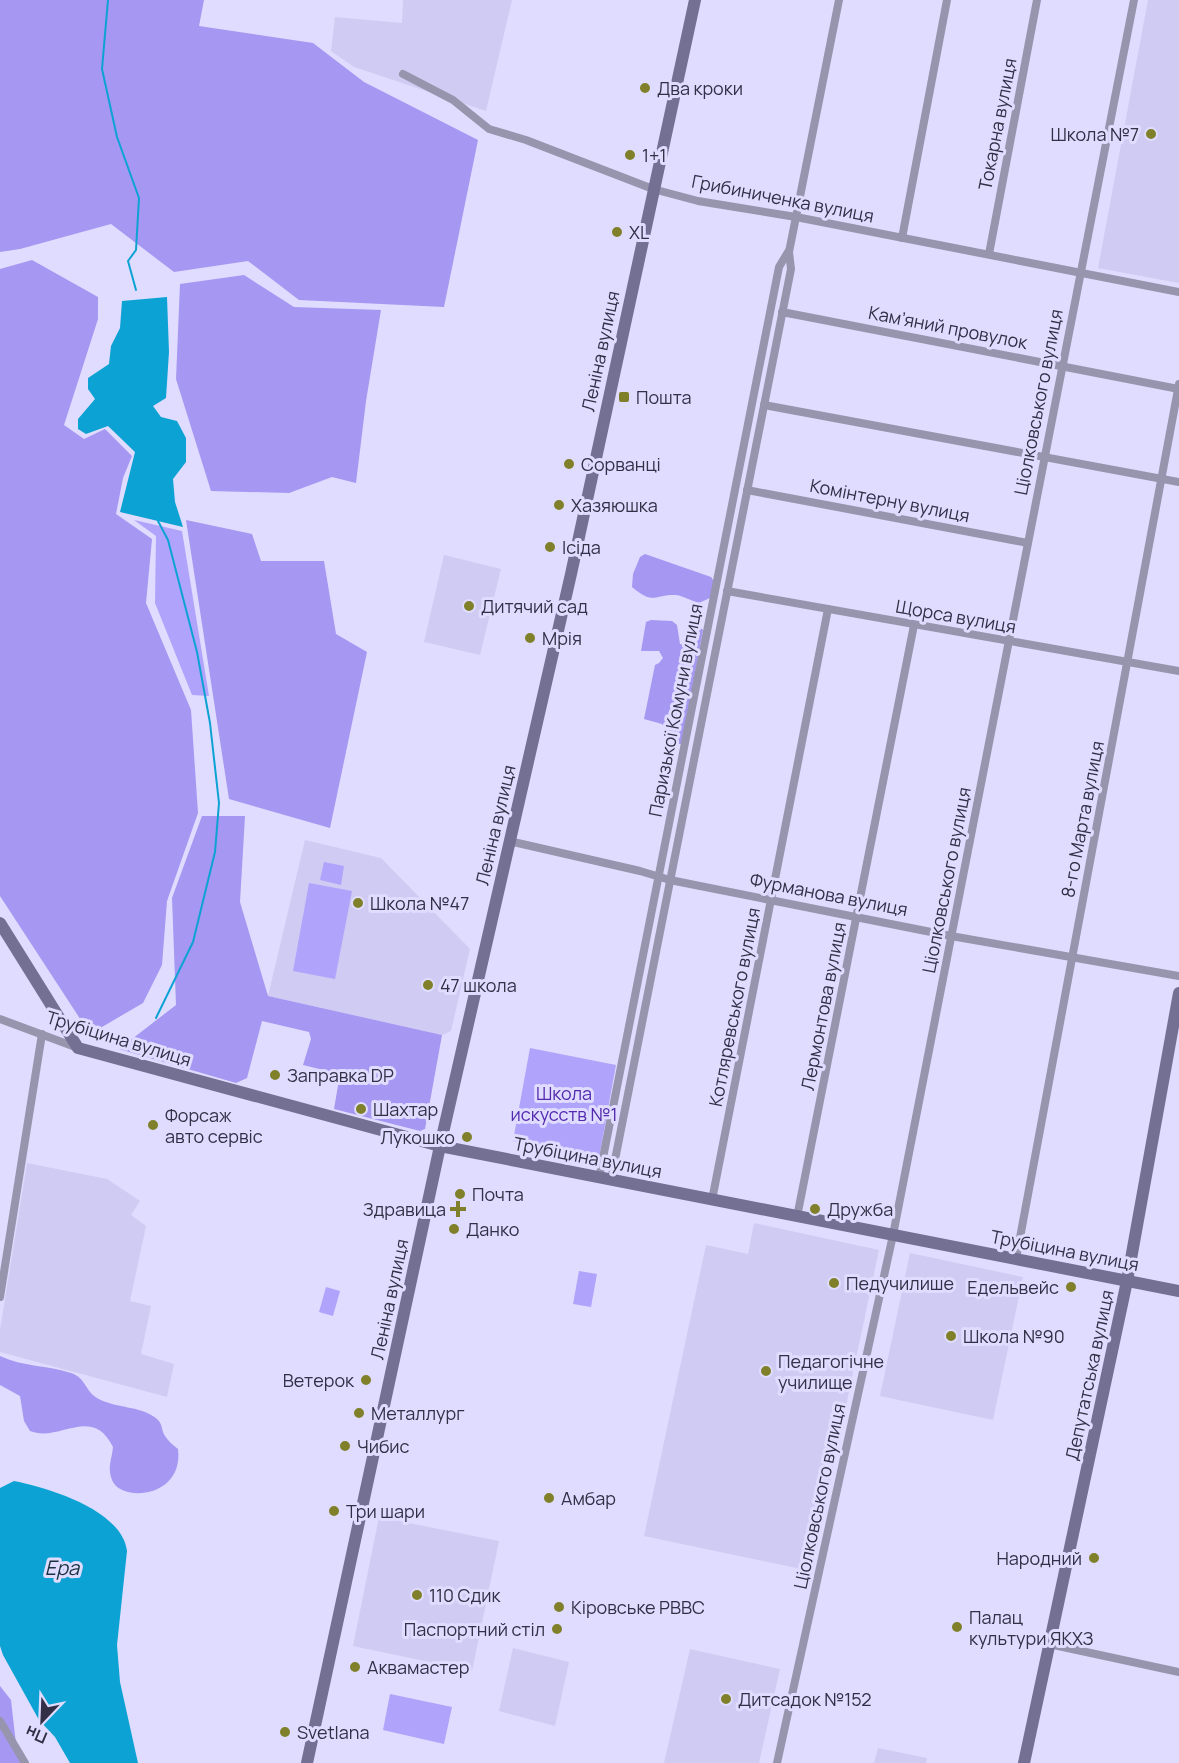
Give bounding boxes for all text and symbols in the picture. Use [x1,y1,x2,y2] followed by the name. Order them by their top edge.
[972,56,1022,192] street label: Токарна вулиця
[657,76,743,100] place label: Два кроки
[638,81,652,95] marker: Два кроки
[1050,122,1139,146] place label: Школа №7
[1144,127,1158,141] marker: Школа №7
[642,143,666,167] place label: 1+1
[623,148,637,162] marker: 1+1
[690,169,876,227] street label: Грибиниченка вулиця
[629,220,649,244] place label: XL
[610,225,624,239] marker: XL
[576,289,624,413] street label: Леніна вулиця
[866,300,1031,354] street label: Кам’яний провулок
[1008,307,1068,497] street label: Ціолковського вулиця
[636,385,692,409] place label: Пошта
[617,390,631,404] marker: Пошта
[581,452,661,476] place label: Сорванці
[562,457,576,471] marker: Сорванці
[808,473,972,527] street label: Комінтерну вулиця
[571,493,658,517] place label: Хазяюшка
[552,498,566,512] marker: Хазяюшка
[562,535,601,559] place label: Ісіда
[543,540,557,554] marker: Ісіда
[481,594,588,618] place label: Дитячий сад
[894,594,1018,638] street label: Щорса вулиця
[462,599,476,613] marker: Дитячий сад
[643,601,707,819] street label: Паризької Комуни вулиця
[542,626,582,650] place label: Мрія
[523,631,537,645] marker: Мрія
[1055,739,1109,899] street label: 8-го Марта вулиця
[470,763,520,887] street label: Леніна вулиця
[916,785,976,975] street label: Ціолковського вулиця
[748,867,910,921] street label: Фурманова вулиця
[370,891,469,915] place label: Школа №47
[351,896,365,910] marker: Школа №47
[703,905,765,1109] street label: Котляревського вулиця
[795,920,851,1092] street label: Лермонтова вулиця
[440,973,517,997] place label: 47 школа
[421,978,435,992] marker: 47 школа
[44,1005,194,1071] street label: Трубіцина вулиця
[287,1063,394,1087] place label: Заправка DP
[268,1068,282,1082] marker: Заправка DP
[511,1081,617,1126] park label: Школа искусств №1
[373,1097,438,1121] place label: Шахтар
[354,1102,368,1116] marker: Шахтар
[165,1103,263,1148] place label: Форсаж авто сервіс
[146,1118,160,1132] marker: Форсаж авто сервіс
[380,1125,455,1149] place label: Лукошко
[460,1130,474,1144] marker: Лукошко
[512,1131,664,1183] street label: Трубіцина вулиця
[472,1182,524,1206] place label: Почта
[453,1187,467,1201] marker: Почта
[363,1197,446,1221] place label: Здравица
[827,1197,893,1221] place label: Дружба
[451,1202,465,1216] marker: Здравица
[808,1202,822,1216] marker: Дружба
[466,1217,519,1241] place label: Данко
[447,1222,461,1236] marker: Данко
[989,1224,1141,1276] street label: Трубіцина вулиця
[365,1237,413,1361] street label: Леніна вулиця
[846,1271,954,1295] place label: Педучилише
[967,1275,1059,1299] place label: Едельвейс
[827,1276,841,1290] marker: Педучилише
[1064,1280,1078,1294] marker: Едельвейс
[1059,1288,1119,1462] street label: Депутатська вулиця
[963,1324,1065,1348] place label: Школа №90
[944,1329,958,1343] marker: Школа №90
[778,1349,884,1394] place label: Педагогічне училище
[759,1364,773,1378] marker: Педагогічне училище
[283,1368,355,1392] place label: Ветерок
[359,1373,373,1387] marker: Ветерок
[371,1401,465,1425] place label: Металлург
[788,1401,850,1591] street label: Ціолковського вулиця
[352,1406,366,1420] marker: Металлург
[357,1434,410,1458] place label: Чибис
[338,1439,352,1453] marker: Чибис
[561,1486,616,1510] place label: Амбар
[542,1491,556,1505] marker: Амбар
[346,1499,425,1523] place label: Три шари
[327,1504,341,1518] marker: Три шари
[996,1546,1082,1570] place label: Народний
[1087,1551,1101,1565] marker: Народний
[45,1554,80,1581] water label: Ера
[429,1583,502,1607] place label: 110 Сдик
[410,1588,424,1602] marker: 110 Сдик
[571,1595,705,1619] place label: Кіровське РВВС
[552,1600,566,1614] marker: Кіровське РВВС
[969,1605,1093,1650] place label: Палац культури ЯКХЗ
[404,1617,545,1641] place label: Паспортний стіл
[950,1620,964,1634] marker: Палац культури ЯКХЗ
[550,1622,564,1636] marker: Паспортний стіл
[367,1655,469,1679] place label: Аквамастер
[348,1660,362,1674] marker: Аквамастер
[738,1687,871,1711] place label: Дитсадок №152
[12,1691,72,1751] north arrow
[719,1692,733,1706] marker: Дитсадок №152
[22,1720,50,1749] text: Пн
[297,1720,370,1744] place label: Svetlana
[278,1725,292,1739] marker: Svetlana

